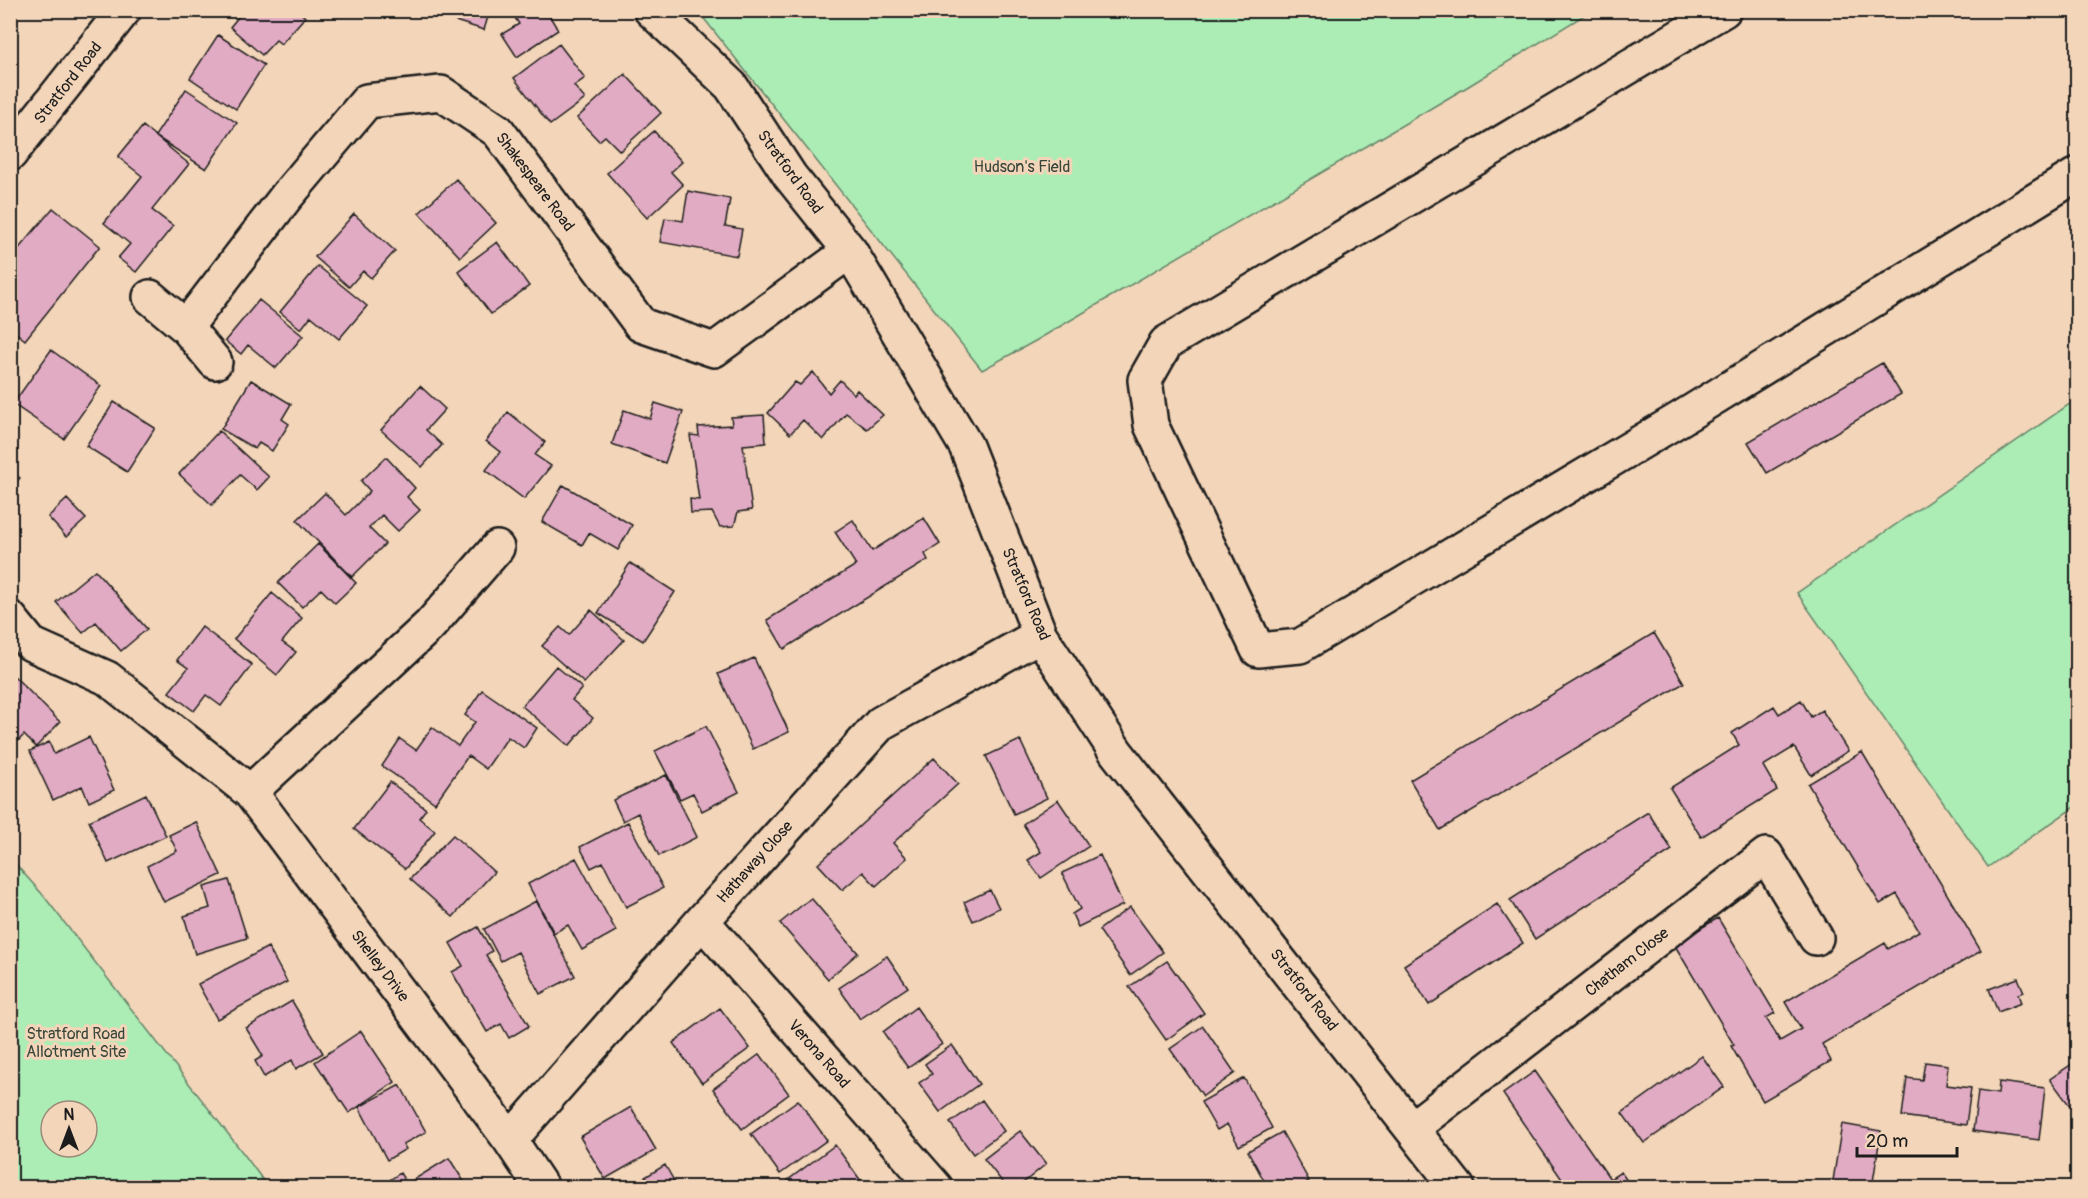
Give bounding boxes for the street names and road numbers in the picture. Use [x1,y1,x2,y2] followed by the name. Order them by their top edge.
[30,38,106,128] street label: Stratford Road
[753,126,827,218] street label: Stratford Road
[491,129,579,235] street label: Shakespeare Road
[997,545,1055,643] street label: Stratford Road
[713,816,797,907] street label: Hathaway Close
[1581,923,1673,1001] street label: Chatham Close
[347,926,414,1006] street label: Shelley Drive
[1266,945,1342,1035] street label: Stratford Road
[784,1016,854,1092] street label: Verona Road

